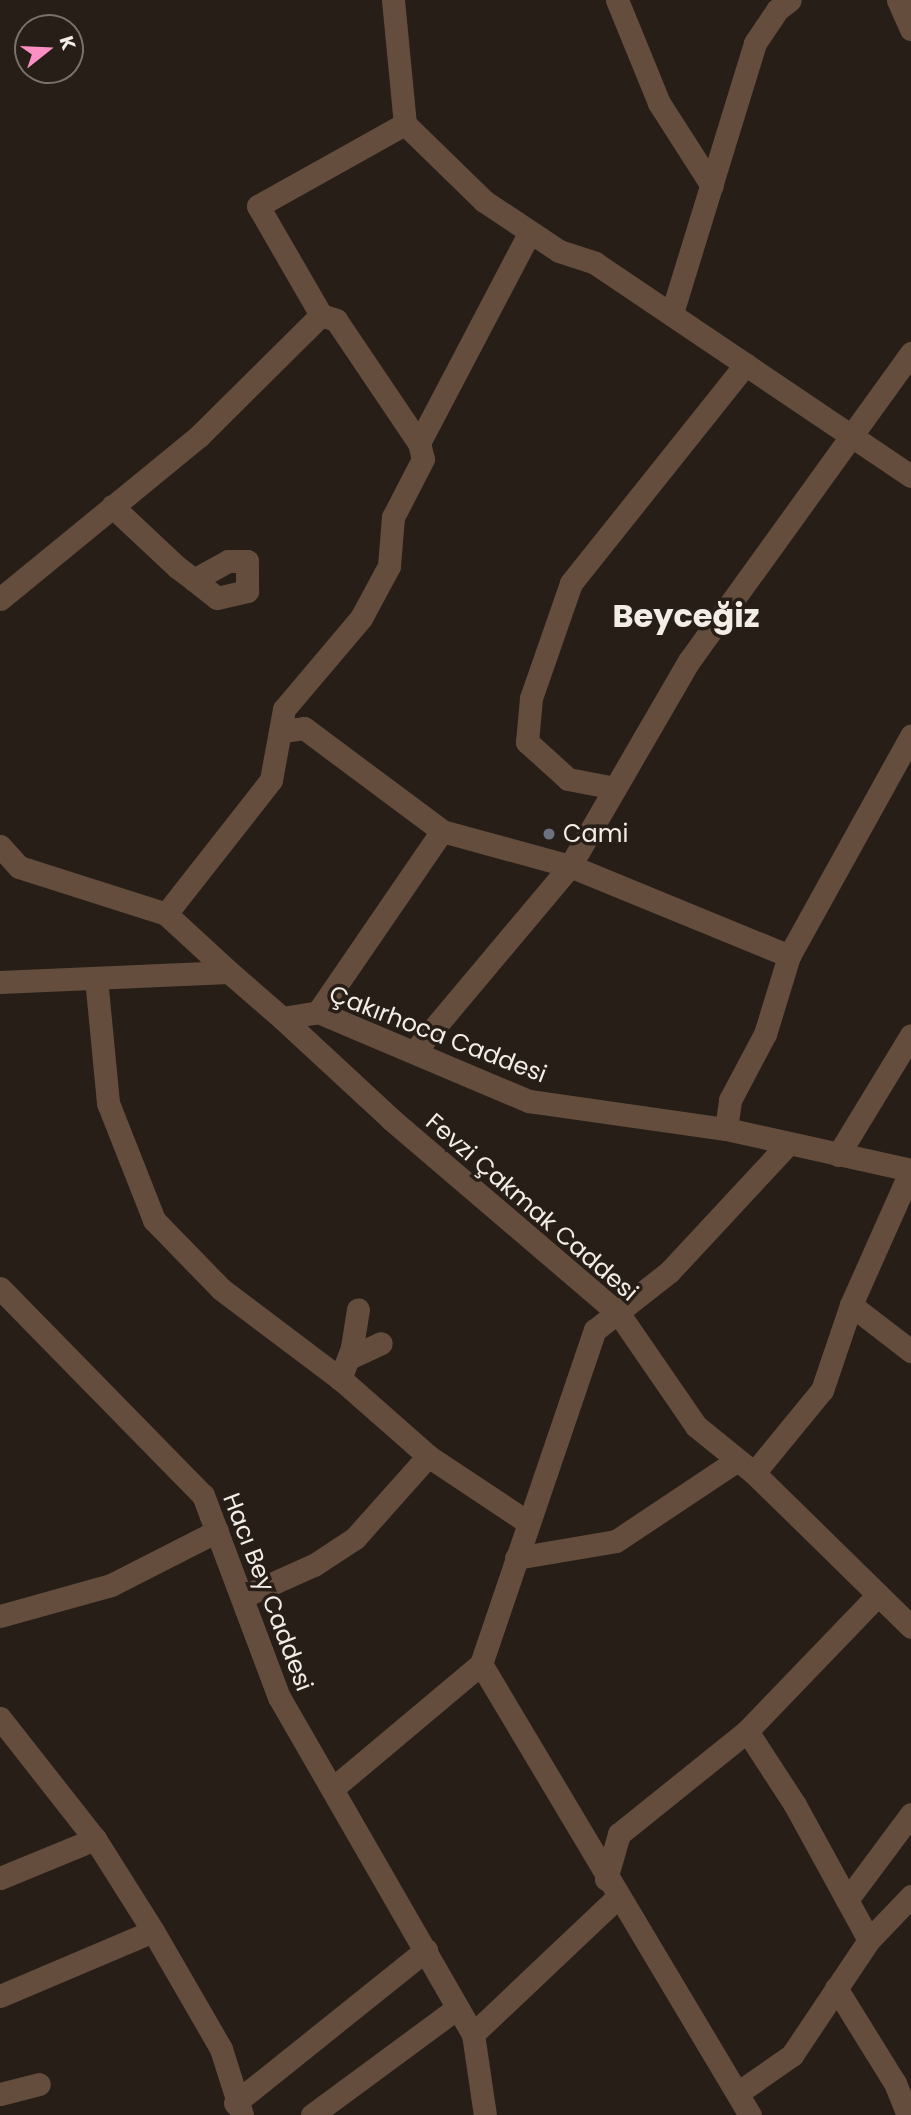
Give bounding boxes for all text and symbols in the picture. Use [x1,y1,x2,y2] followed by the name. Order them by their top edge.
[14,14,84,84] north arrow
[53,33,82,53] text: K
[612,597,760,635] district label: Beyceğiz
[563,820,628,848] place label: Cami
[541,826,557,842] marker: Cami
[325,979,551,1089] street label: Çakırhoca Caddesi
[420,1107,644,1307] street label: Fevzi Çakmak Caddesi
[217,1489,319,1695] street label: Hacı Bey Caddesi

